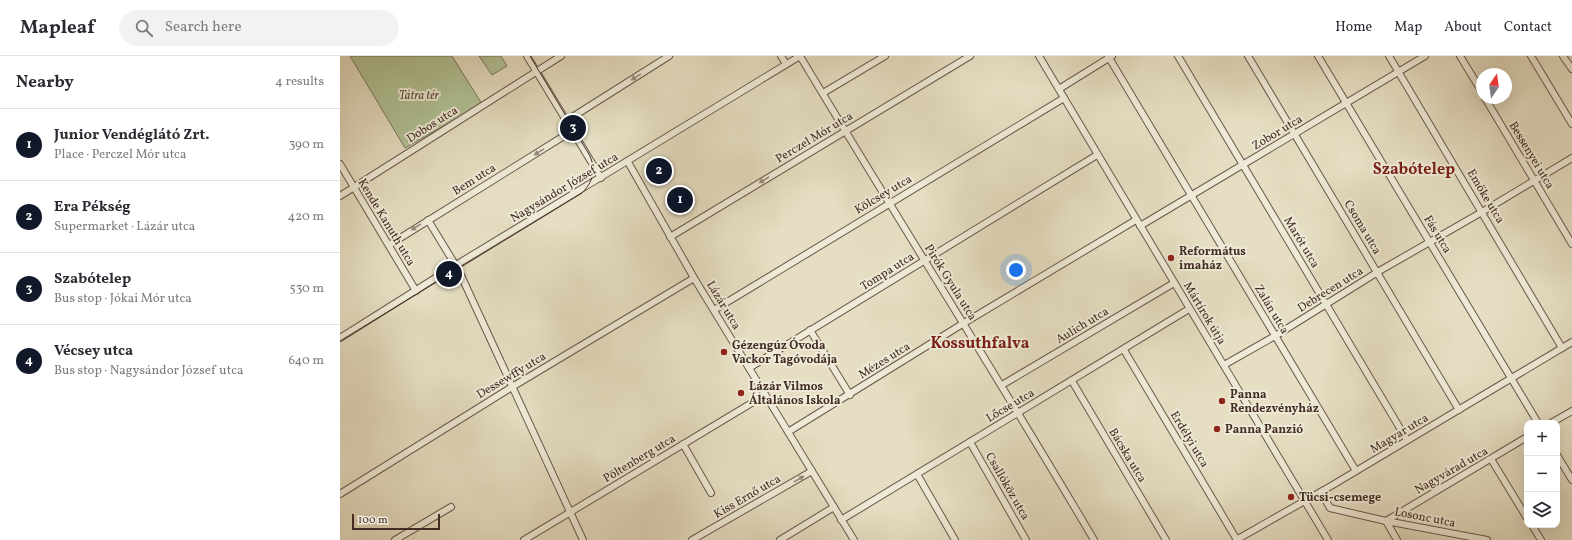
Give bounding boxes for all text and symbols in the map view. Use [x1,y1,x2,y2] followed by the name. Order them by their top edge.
[119,10,399,46] search box
[20,15,95,41] text: Mapleaf
[133,17,155,39] icon: search
[165,17,242,38] text: Search here
[1335,18,1372,37] text: Home
[1394,18,1422,37] text: Map
[1444,18,1482,37] text: About
[1504,18,1552,37] text: Contact
[1476,68,1512,104] north arrow
[16,71,74,94] text: Nearby
[275,73,324,91] text: 4 results
[630,73,642,80] one-way arrow
[399,88,440,104] park label: Tátra tér
[404,103,461,147] street label: Dobos utca
[773,108,856,167] street label: Perczel Mór utca
[1249,111,1306,154] street label: Zobor utca
[560,113,586,143] pin: 3
[1505,119,1558,192] street label: Bessenyei utca
[54,125,209,146] text: Junior Vendéglátó Zrt.
[26,136,32,154] text: 1
[289,136,324,154] text: 390 m
[54,146,186,164] text: Place · Perczel Mór utca
[533,148,545,155] one-way arrow
[507,149,622,227] street label: Nagysándor József utca
[646,156,672,186] pin: 2
[1373,159,1455,181] district label: Szabótelep
[450,160,499,199] street label: Bem utca
[1463,166,1508,227] street label: Emőke utca
[852,171,915,218] street label: Kölcsey utca
[354,176,419,269] street label: Kende Kanuth utca
[758,177,770,184] one-way arrow
[667,185,693,215] pin: 1
[54,197,131,218] text: Era Pékség
[1340,197,1385,258] street label: Csoma utca
[26,208,32,226] text: 2
[287,208,324,226] text: 420 m
[1420,212,1455,257] street label: Fás utca
[1280,214,1323,271] street label: Marót utca
[54,218,195,236] text: Supermarket · Lázár utca
[411,224,422,231] one-way arrow
[920,241,980,324] street label: Pirók Gyula utca
[1179,244,1246,274] place label: Református imaház
[858,249,917,295] street label: Tompa utca
[1166,253,1176,263] marker: Református imaház
[436,259,462,289] pin: 4
[1006,260,1026,280] your location
[1295,263,1366,316] street label: Debrecen utca
[54,269,131,290] text: Szabótelep
[702,278,744,333] street label: Lázár utca
[1179,279,1229,348] street label: Mártírok útja
[26,280,32,298] text: 3
[289,280,324,298] text: 530 m
[1250,282,1292,337] street label: Zalán utca
[54,290,192,308] text: Bus stop · Jókai Mór utca
[1053,304,1112,348] street label: Aulich utca
[930,333,1030,355] district label: Kossuthfalva
[732,337,838,368] place label: Gézengúz Óvoda Vackor Tagóvodája
[856,339,913,383] street label: Mézes utca
[54,341,133,362] text: Vécsey utca
[719,347,729,357] marker: Gézengúz Óvoda Vackor Tagóvodája
[474,349,549,403] street label: Dessewffy utca
[25,352,33,370] text: 4
[288,352,324,370] text: 640 m
[54,362,243,380] text: Bus stop · Nagysándor József utca
[749,379,841,409] place label: Lázár Vilmos Általános Iskola
[983,385,1038,427] street label: Lőcse utca
[1230,387,1319,417] place label: Panna Rendezvényház
[736,388,746,398] marker: Lázár Vilmos Általános Iskola
[1217,396,1227,406] marker: Panna Rendezvényház
[1166,408,1212,471] street label: Erdélyi utca
[1367,410,1432,458] street label: Magyar utca
[1524,420,1560,528] map controls
[1524,420,1560,456] button: +
[1225,422,1303,438] place label: Panna Panzió
[1212,424,1222,434] marker: Panna Panzió
[1105,425,1150,486] street label: Bácska utca
[600,431,679,487] street label: Pöltenberg utca
[1412,443,1491,498] street label: Nagyvárad utca
[981,450,1033,523] street label: Csallóköz utca
[1524,456,1560,492] button: −
[711,471,784,522] street label: Kiss Ernő utca
[793,475,805,482] one-way arrow
[1299,490,1381,506] place label: Tücsi-csemege
[1286,492,1296,502] marker: Tücsi-csemege
[1524,492,1560,528] button: layers
[1393,504,1457,532] street label: Losonc utca
[352,512,440,531] scale bar
[358,513,388,528] text: 100 m

